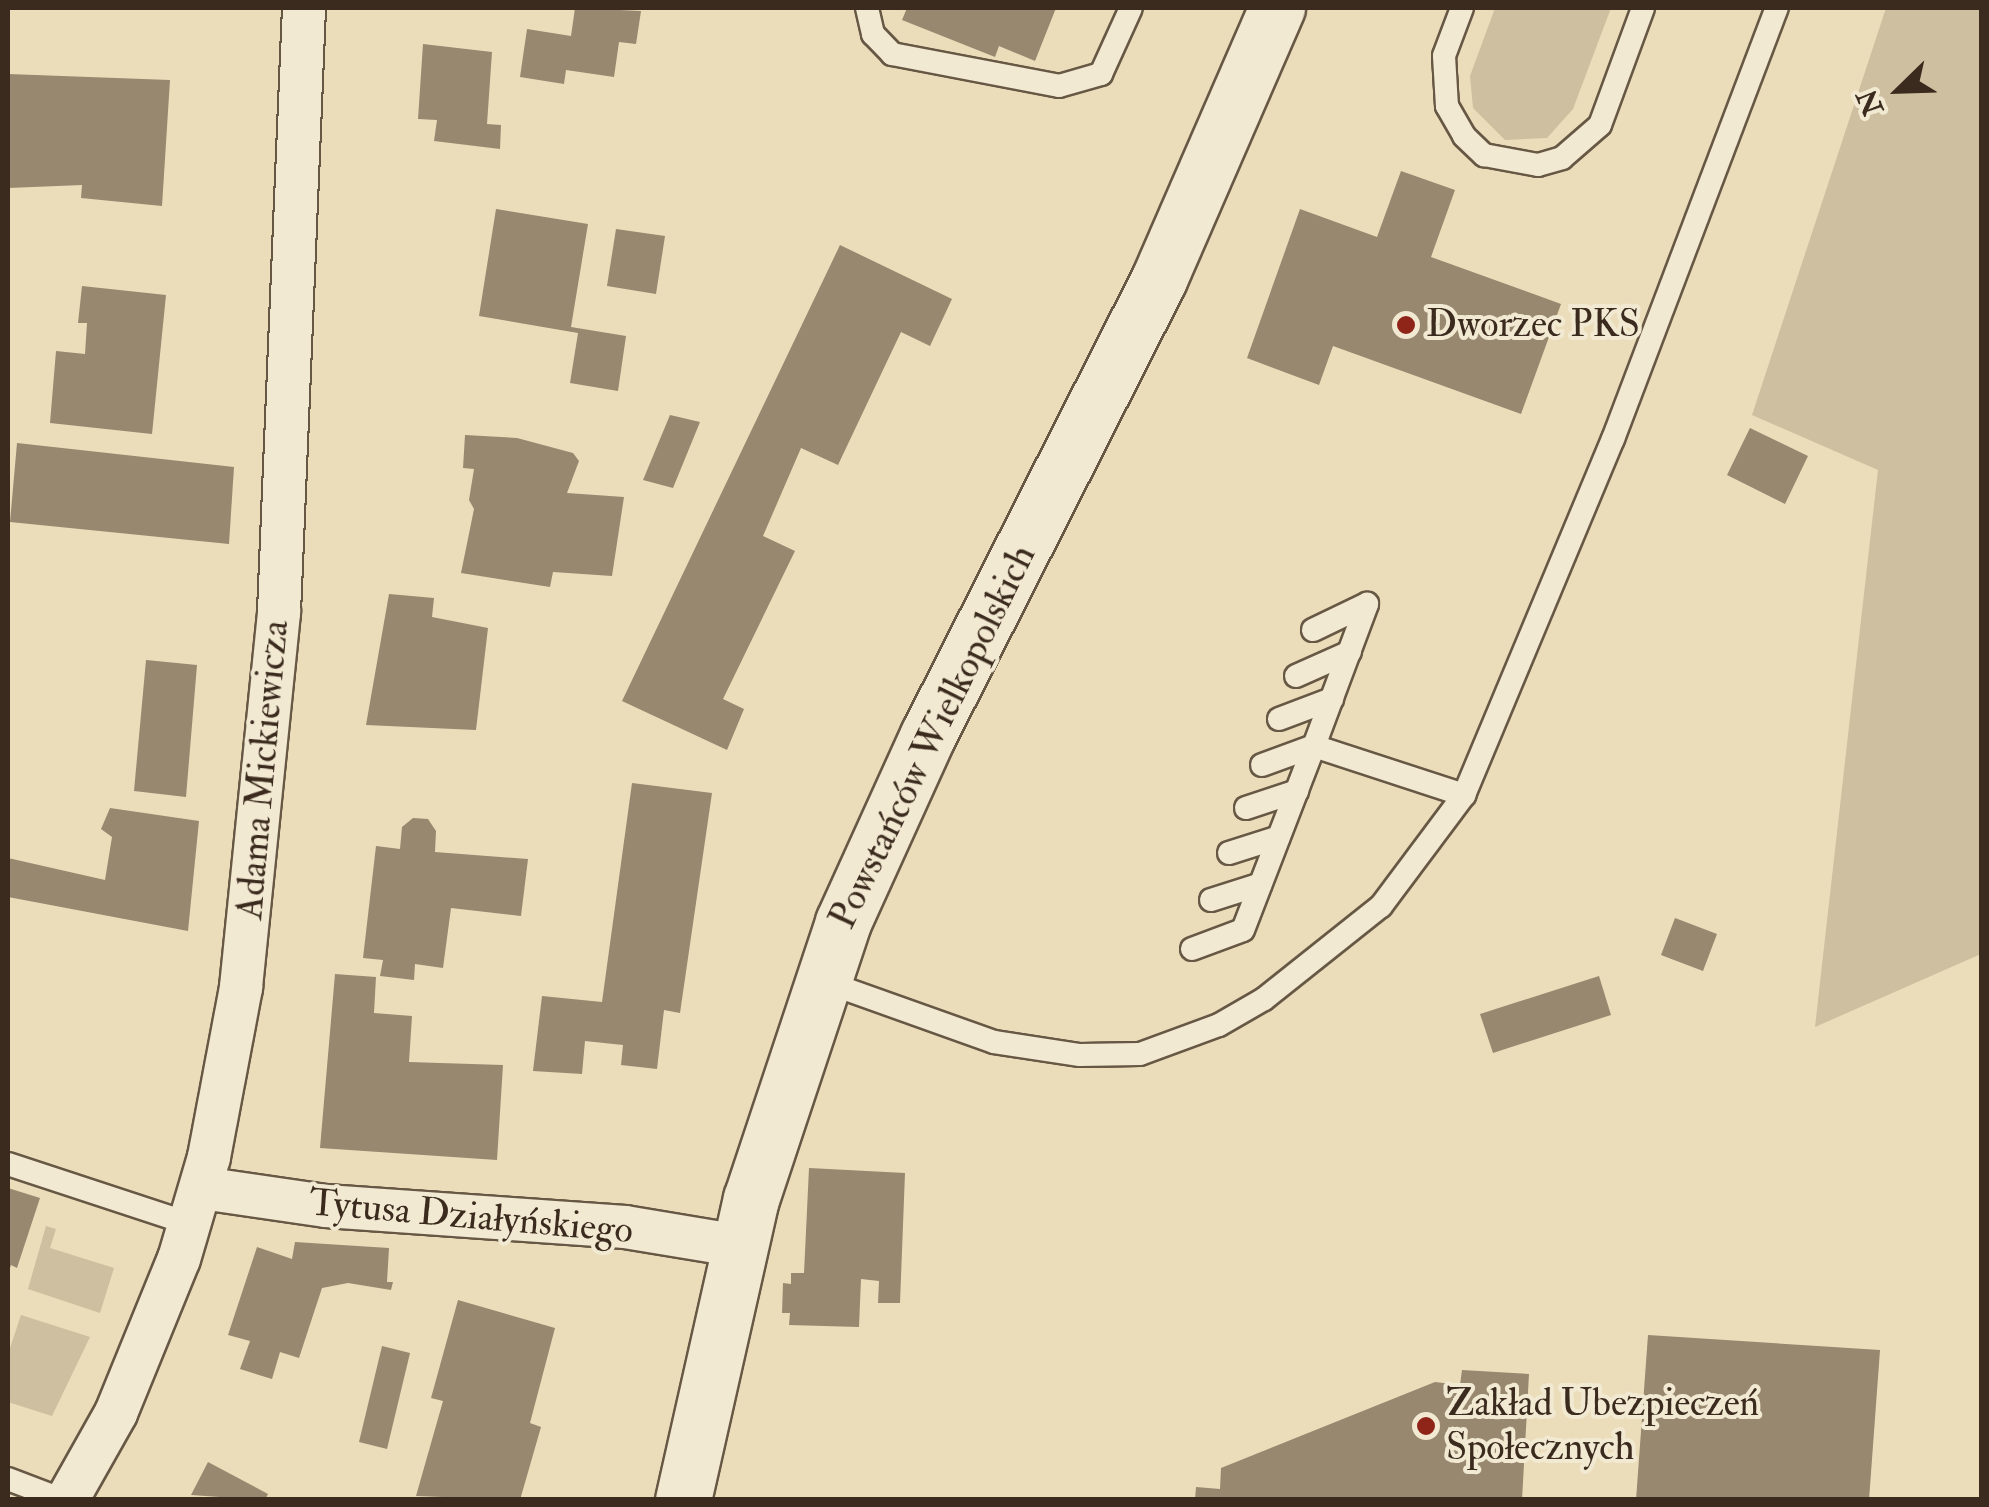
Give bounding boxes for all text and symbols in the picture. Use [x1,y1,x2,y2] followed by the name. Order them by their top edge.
[1849,40,1949,140] north arrow
[1850,84,1892,120] text: N
[1426,302,1640,348] place label: Dworzec PKS
[1395,314,1417,336] marker: Dworzec PKS
[820,538,1046,936] street label: Powstańców Wielkopolskich
[227,618,299,922] street label: Adama Mickiewicza
[307,1180,635,1254] street label: Tytusa Działyńskiego
[1446,1381,1759,1470] place label: Zakład Ubezpieczeń Społecznych
[1415,1415,1437,1437] marker: Zakład Ubezpieczeń Społecznych

